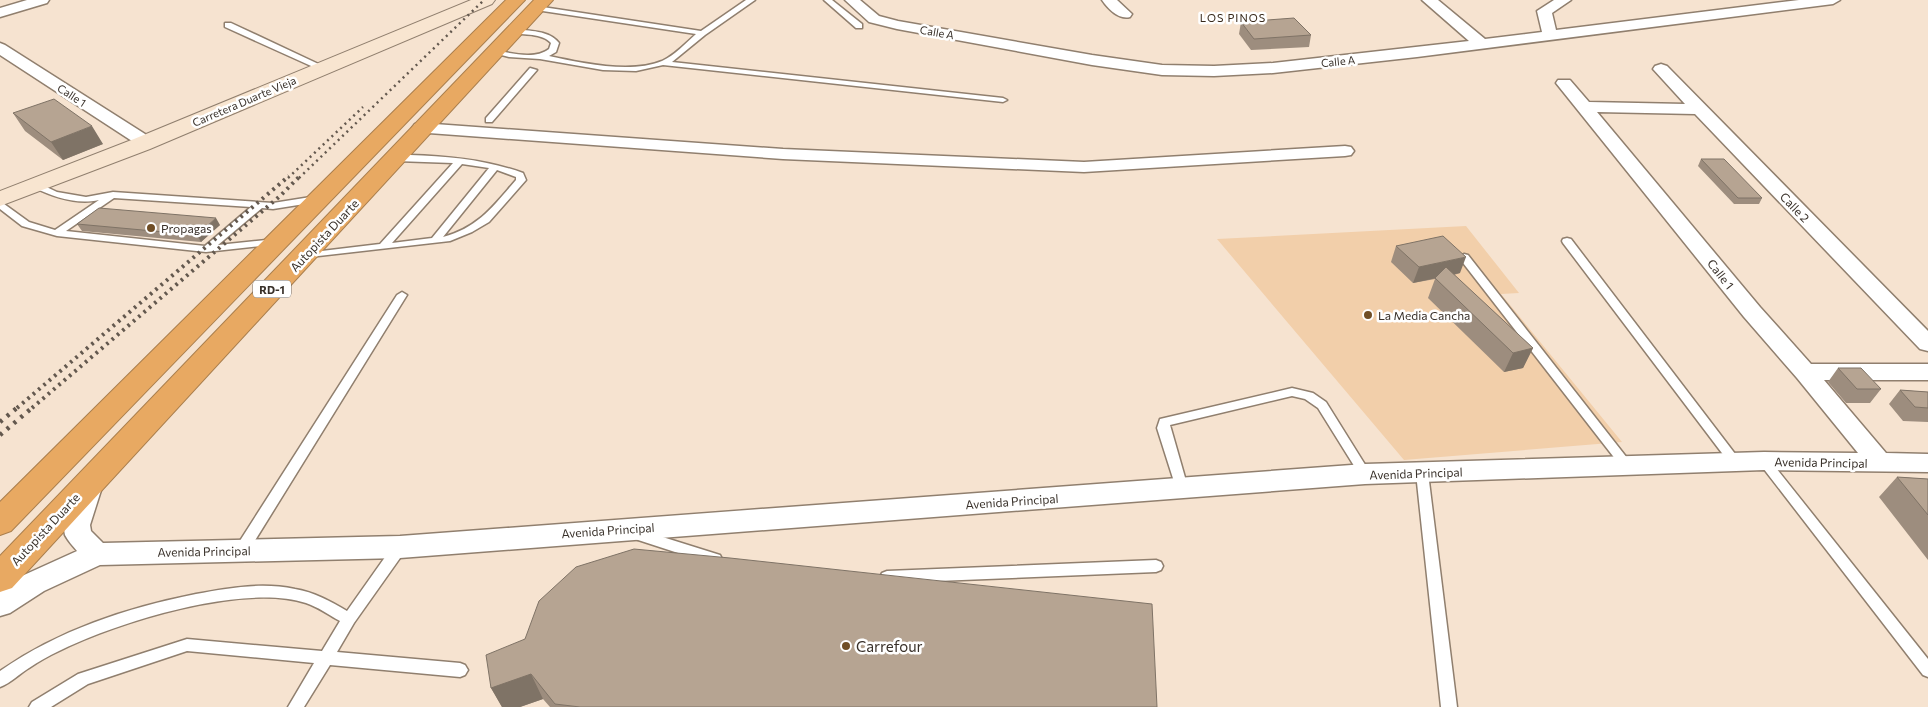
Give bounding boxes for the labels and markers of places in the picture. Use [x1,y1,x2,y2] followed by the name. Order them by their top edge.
[161,221,212,235] place label: Propagas
[145,222,157,234] marker: Propagas
[1378,308,1470,322] place label: La Media Cancha
[1362,309,1374,321] marker: La Media Cancha
[856,637,923,655] place label: Carrefour
[840,640,852,652] marker: Carrefour

